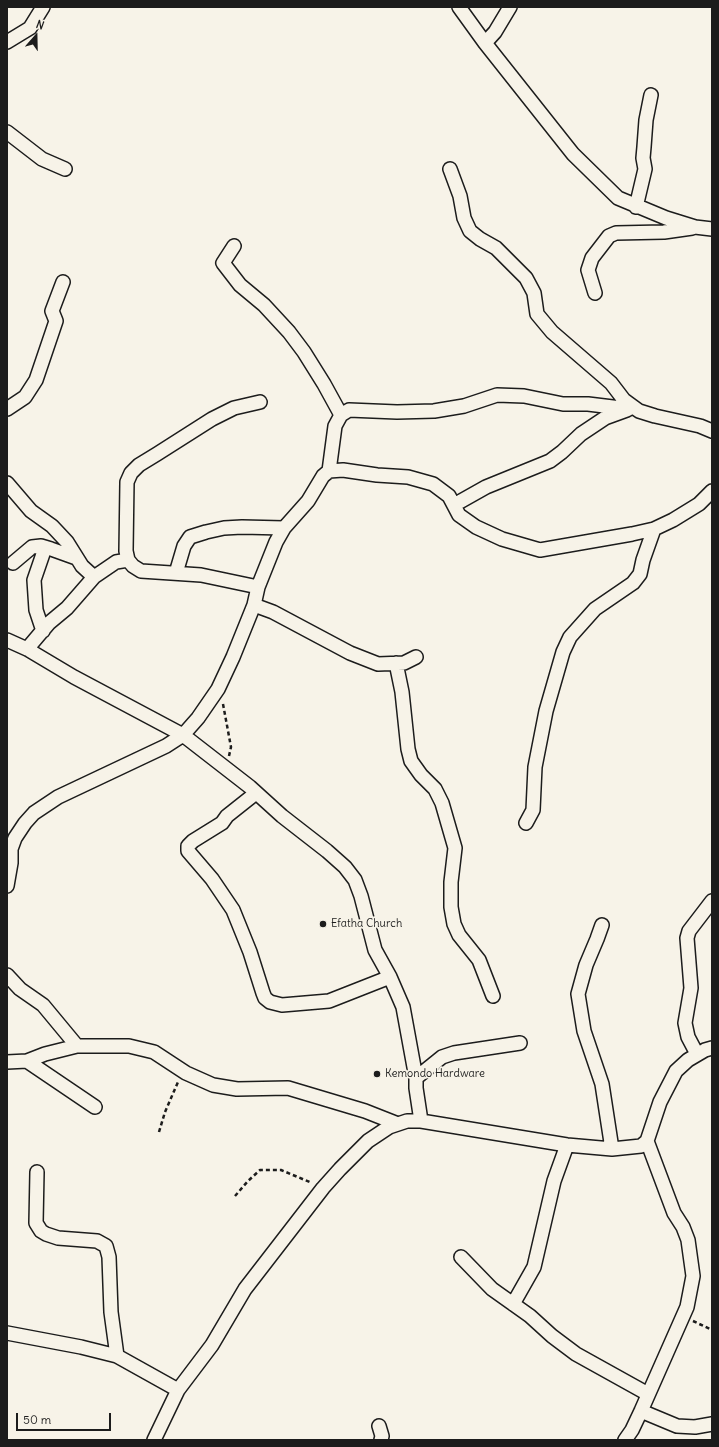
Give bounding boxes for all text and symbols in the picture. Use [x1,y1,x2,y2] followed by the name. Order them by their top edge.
[16,16,56,56] north arrow
[34,17,46,33] text: N
[331,917,402,931] place label: Efatha Church
[318,919,328,929] marker: Efatha Church
[385,1067,485,1081] place label: Kemondo Hardware
[372,1069,382,1079] marker: Kemondo Hardware
[18,1405,113,1431] scale bar
[23,1412,51,1427] text: 50 m

